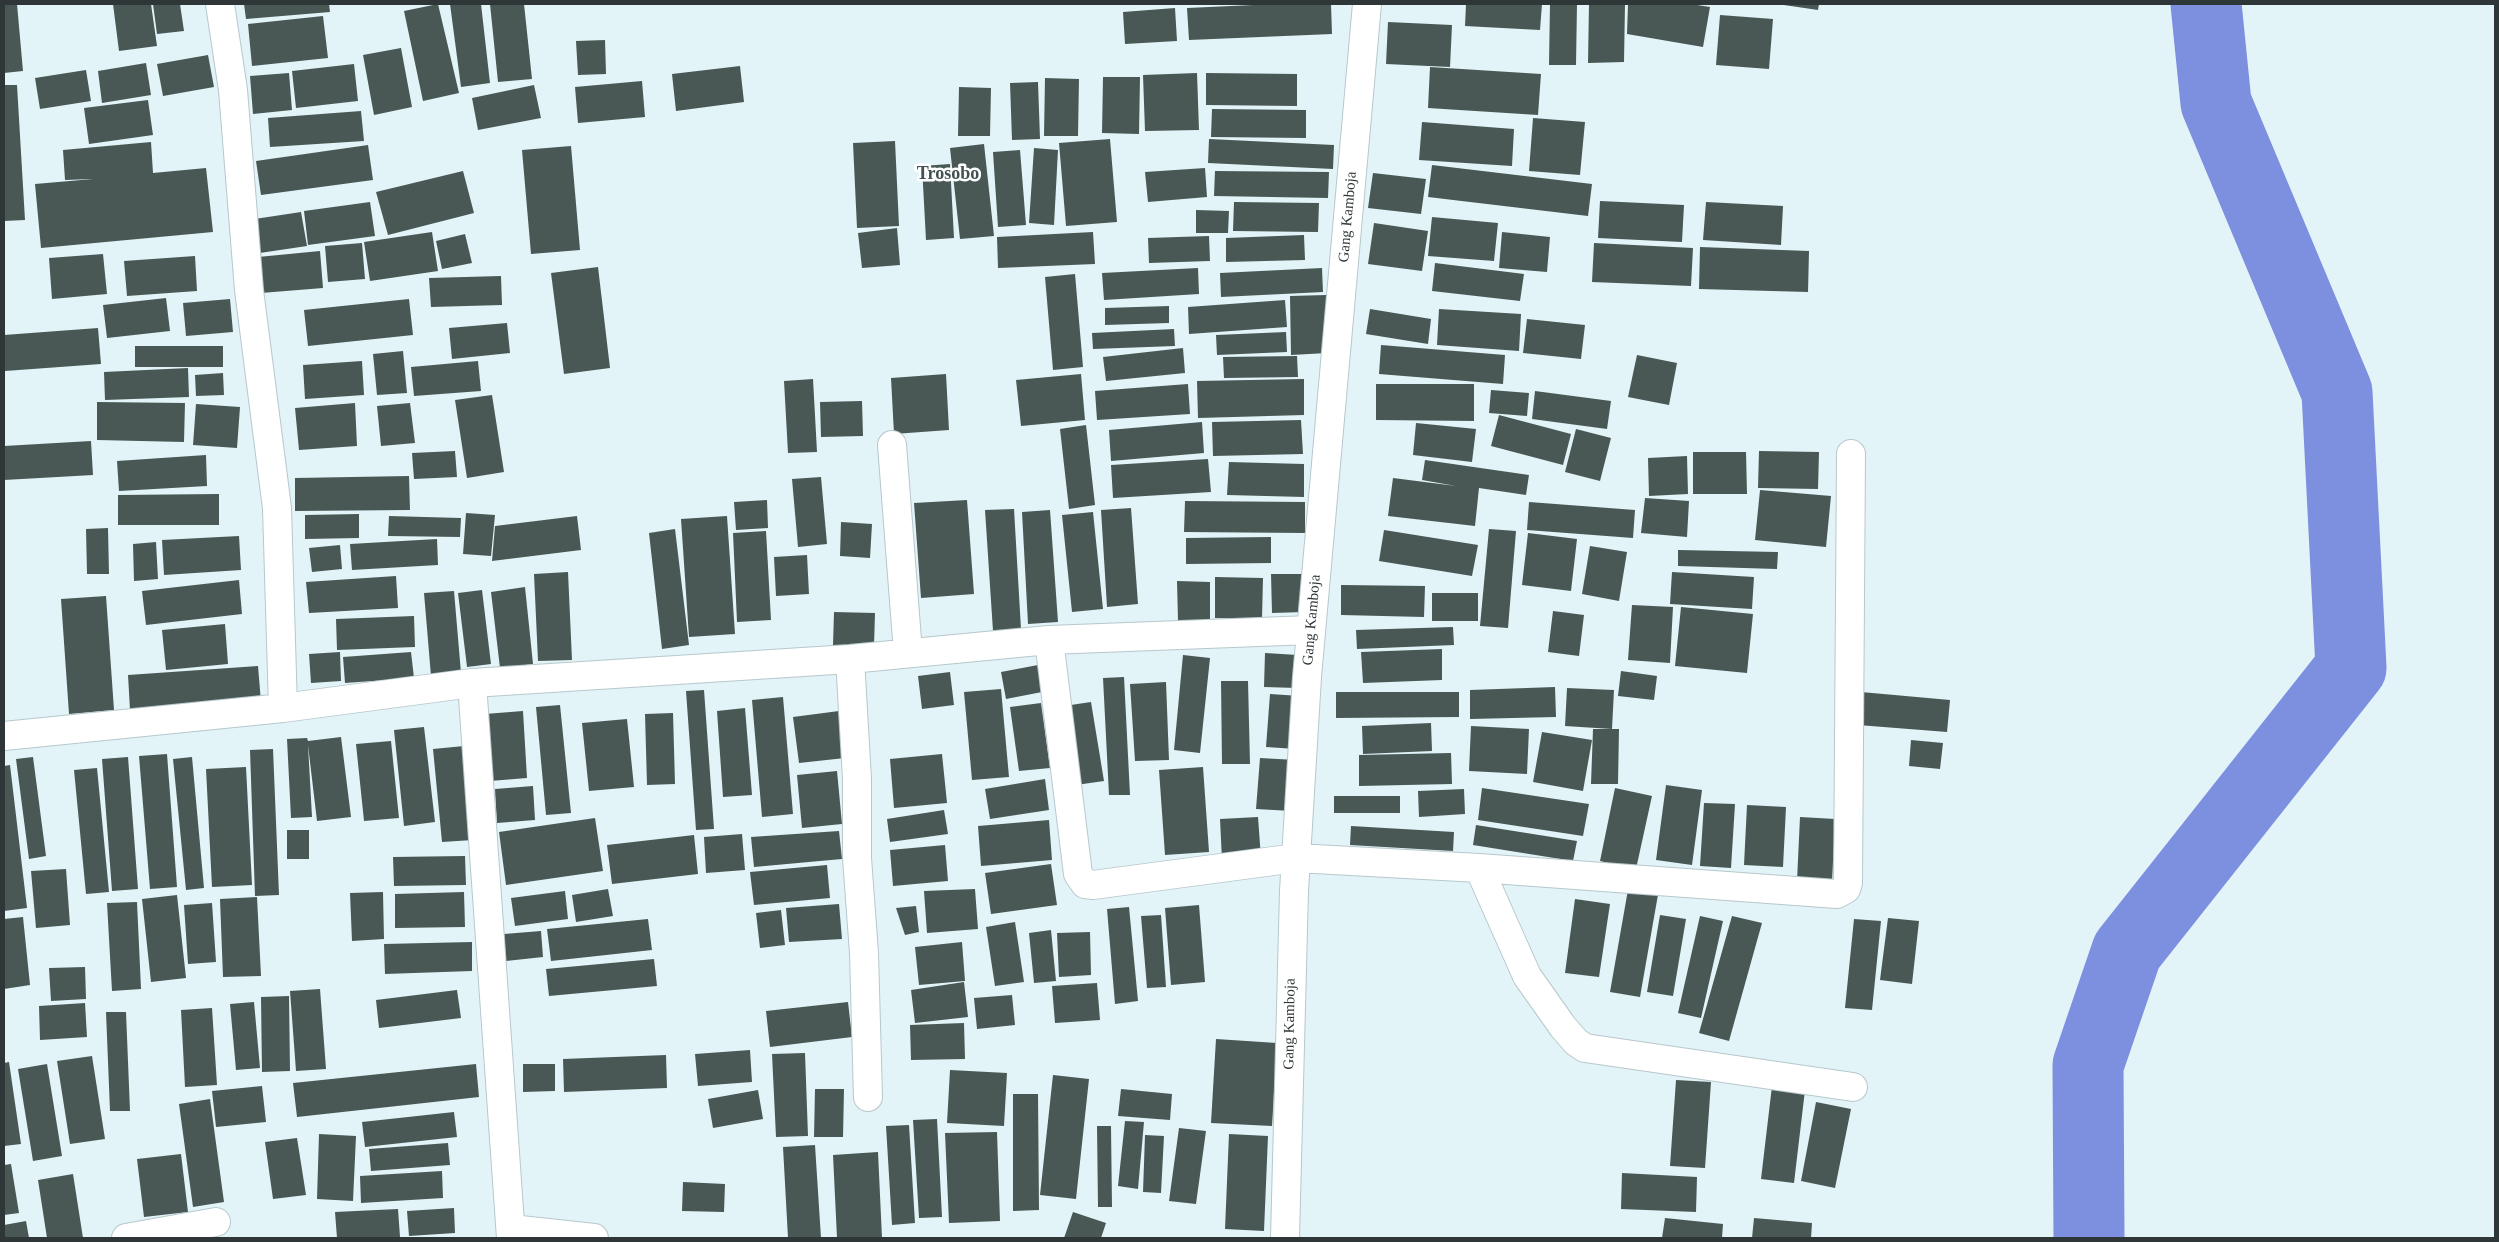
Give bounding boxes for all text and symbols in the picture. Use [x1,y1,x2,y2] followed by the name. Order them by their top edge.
[917,163,979,185] district label: Trosobo
[1335,171,1361,263] street label: Gang Kamboja
[1299,574,1325,666] street label: Gang Kamboja
[1280,978,1300,1070] street label: Gang Kamboja

